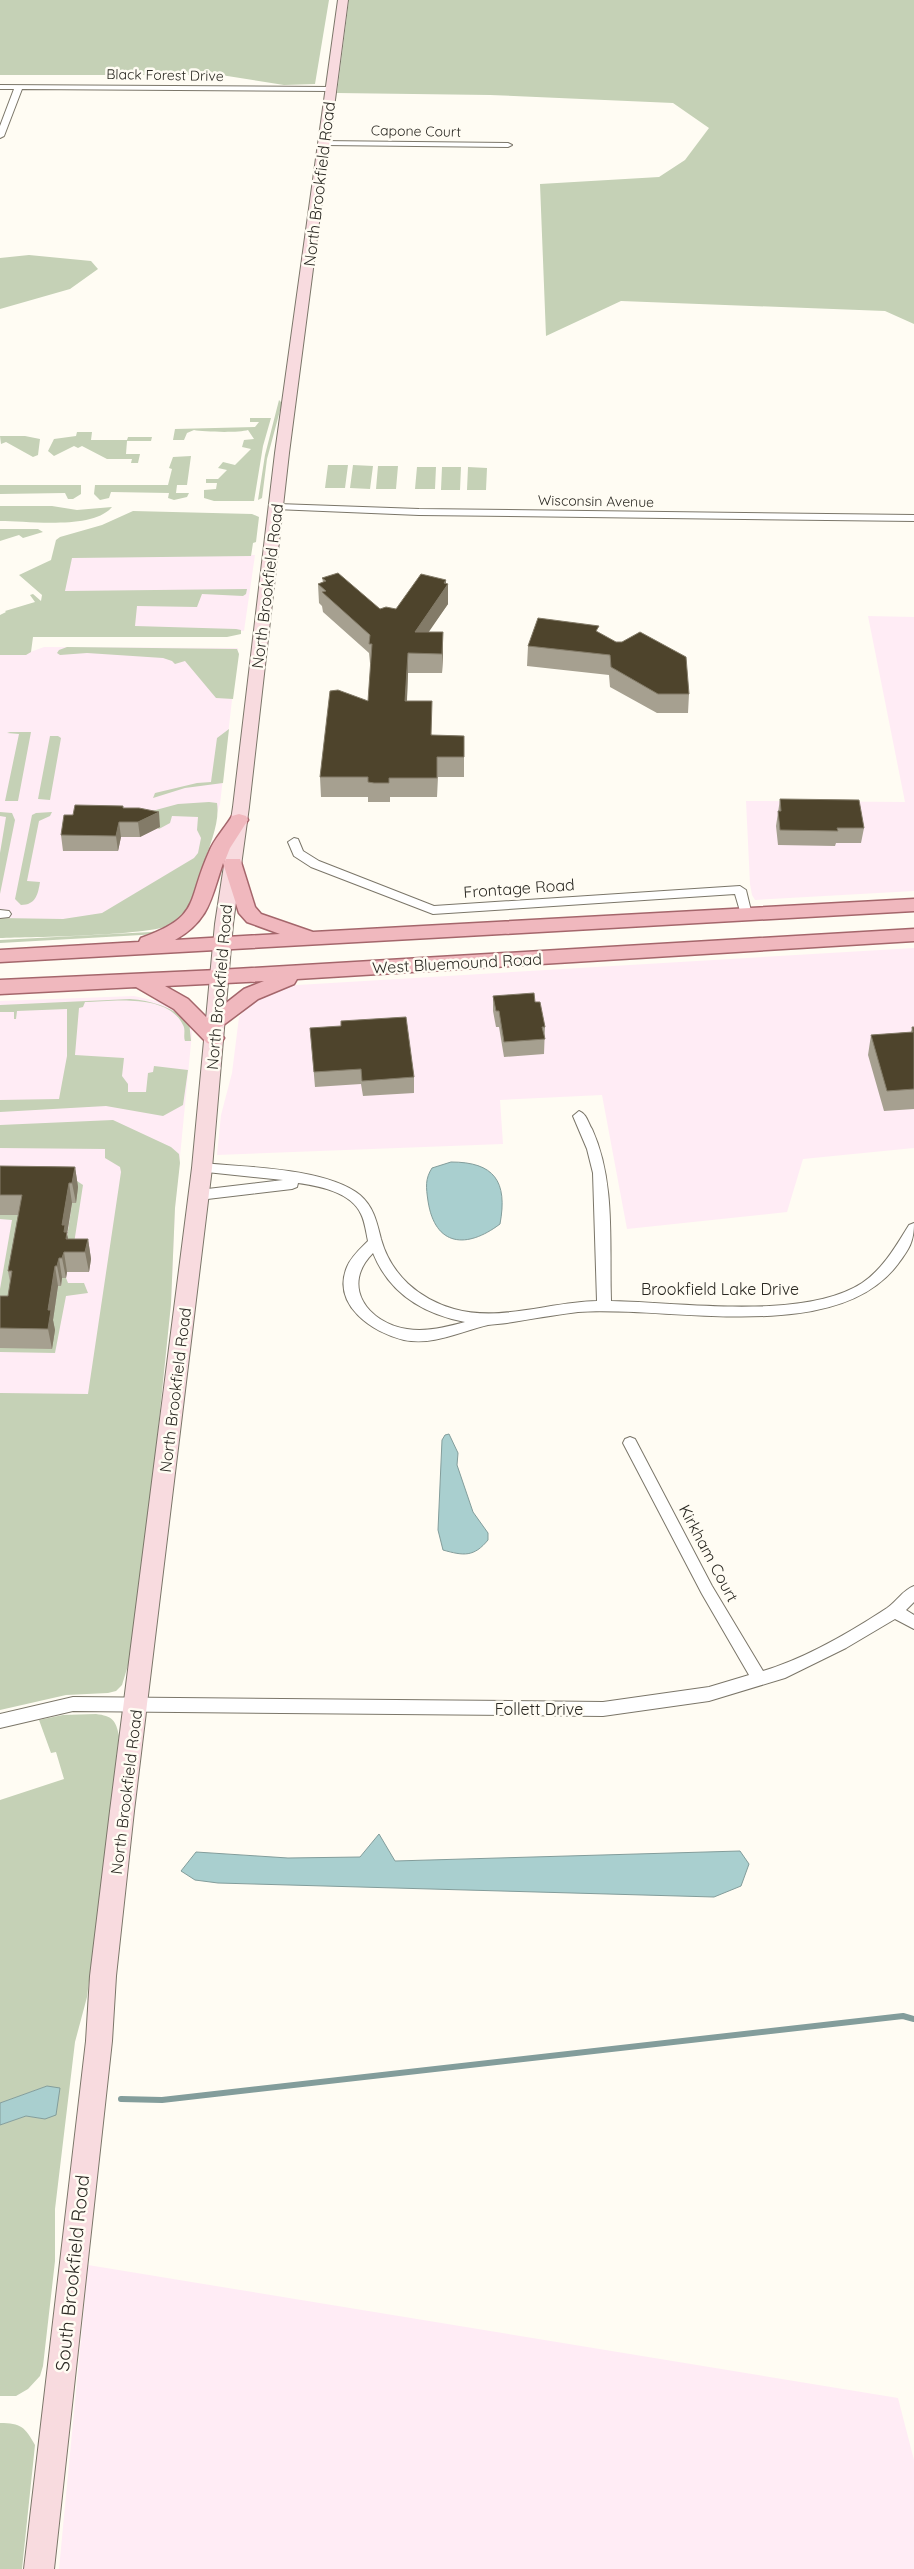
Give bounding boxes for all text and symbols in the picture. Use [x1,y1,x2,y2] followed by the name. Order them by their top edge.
[106,65,224,85] street label: Black Forest Drive
[299,100,339,268] street label: North Brookfield Road
[371,121,461,141] street label: Capone Court
[538,491,654,511] street label: Wisconsin Avenue
[247,502,287,670] street label: North Brookfield Road
[463,874,575,902] street label: Frontage Road
[202,903,236,1071] street label: North Brookfield Road
[372,949,542,977] street label: West Bluemound Road
[641,1279,799,1299] street label: Brookfield Lake Drive
[155,1306,195,1474] street label: North Brookfield Road
[675,1501,743,1605] street label: Kirkham Court
[495,1699,583,1719] street label: Follett Drive
[106,1708,146,1876] street label: North Brookfield Road
[50,2174,94,2372] street label: South Brookfield Road

